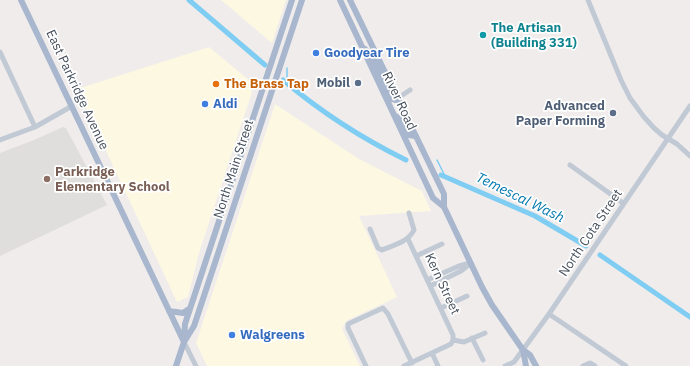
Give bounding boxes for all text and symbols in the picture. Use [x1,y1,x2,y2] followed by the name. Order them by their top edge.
[491,20,577,51] place label: The Artisan (Building 331)
[42,27,112,153] street label: East Parkridge Avenue
[478,30,488,40] marker: The Artisan (Building 331)
[324,45,410,61] place label: Goodyear Tire
[311,48,321,58] marker: Goodyear Tire
[379,69,419,133] street label: River Road
[316,75,350,91] place label: Mobil
[224,76,309,92] place label: The Brass Tap
[353,78,363,88] marker: Mobil
[211,79,221,89] marker: The Brass Tap
[213,96,237,112] place label: Aldi
[516,98,605,129] place label: Advanced Paper Forming
[200,99,210,109] marker: Aldi
[608,108,618,118] marker: Advanced Paper Forming
[211,118,257,220] street label: North Main Street
[55,164,170,195] place label: Parkridge Elementary School
[473,169,567,227] water label: Temescal Wash
[42,174,52,184] marker: Parkridge Elementary School
[556,186,626,280] street label: North Cota Street
[421,251,463,317] street label: Kern Street
[240,327,305,343] place label: Walgreens
[227,330,237,340] marker: Walgreens

